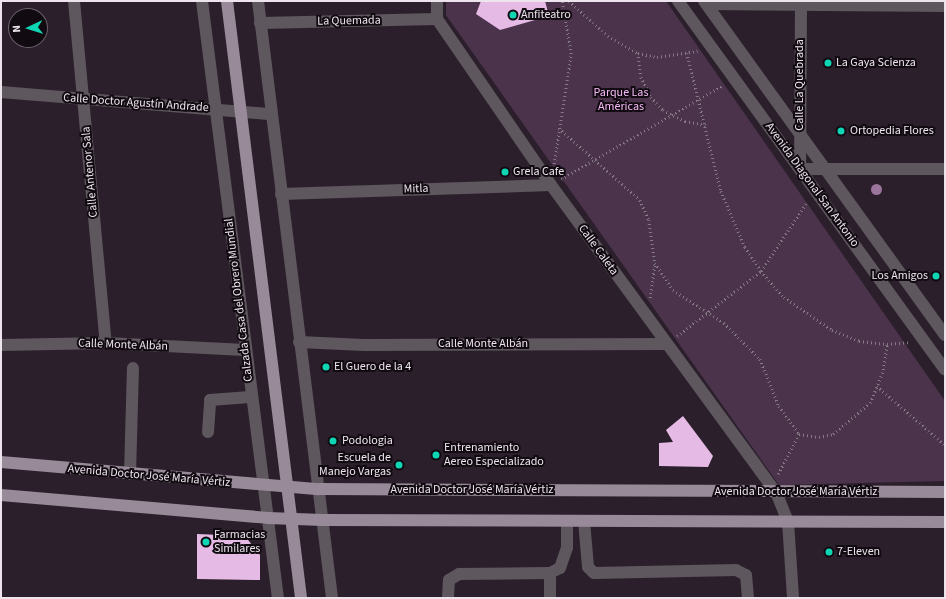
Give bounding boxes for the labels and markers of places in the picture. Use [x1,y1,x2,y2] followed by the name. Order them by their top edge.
[521,8,571,22] place label: Anfiteatro
[508,10,518,20] marker: Anfiteatro
[836,56,916,70] place label: La Gaya Scienza
[823,58,833,68] marker: La Gaya Scienza
[850,124,934,138] place label: Ortopedia Flores
[835,125,847,137] marker: Ortopedia Flores
[513,165,564,179] place label: Grela Cafe
[500,167,510,177] marker: Grela Cafe
[872,269,928,283] place label: Los Amigos
[931,271,941,281] marker: Los Amigos
[334,360,411,374] place label: El Guero de la 4
[321,362,331,372] marker: El Guero de la 4
[342,434,393,448] place label: Podologia
[327,435,339,447] marker: Podologia
[444,441,544,469] place label: Entrenamiento Aereo Especializado
[431,450,441,460] marker: Entrenamiento Aereo Especializado
[319,451,391,479] place label: Escuela de Manejo Vargas
[394,460,404,470] marker: Escuela de Manejo Vargas
[214,528,265,556] place label: Farmacias Similares
[201,537,211,547] marker: Farmacias Similares
[837,545,880,559] place label: 7-Eleven
[824,547,834,557] marker: 7-Eleven

